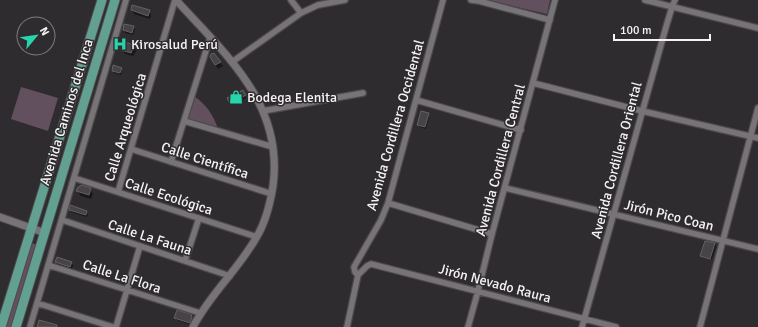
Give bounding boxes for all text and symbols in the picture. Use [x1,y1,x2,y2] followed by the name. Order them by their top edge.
[16,16,56,56] north arrow
[614,16,710,42] scale bar
[620,23,652,38] text: 100 m
[37,25,52,38] text: N
[112,36,128,52] hospital icon: Kirosalud Perú
[131,36,218,53] place label: Kirosalud Perú
[36,37,97,187] street label: Avenida Caminos del Inca
[363,38,428,213] street label: Avenida Cordillera Occidental
[101,71,150,183] street label: Calle Arqueológica
[587,80,646,240] street label: Avenida Cordillera Oriental
[472,82,529,238] street label: Avenida Cordillera Central
[228,89,244,105] shop icon: Bodega Elenita
[247,89,337,106] place label: Bodega Elenita
[159,138,251,183] street label: Calle Científica
[123,174,215,219] street label: Calle Ecológica
[622,196,716,235] street label: Jirón Pico Coan
[106,216,194,259] street label: Calle La Fauna
[80,256,163,297] street label: Calle La Flora
[437,260,553,307] street label: Jirón Nevado Raura

